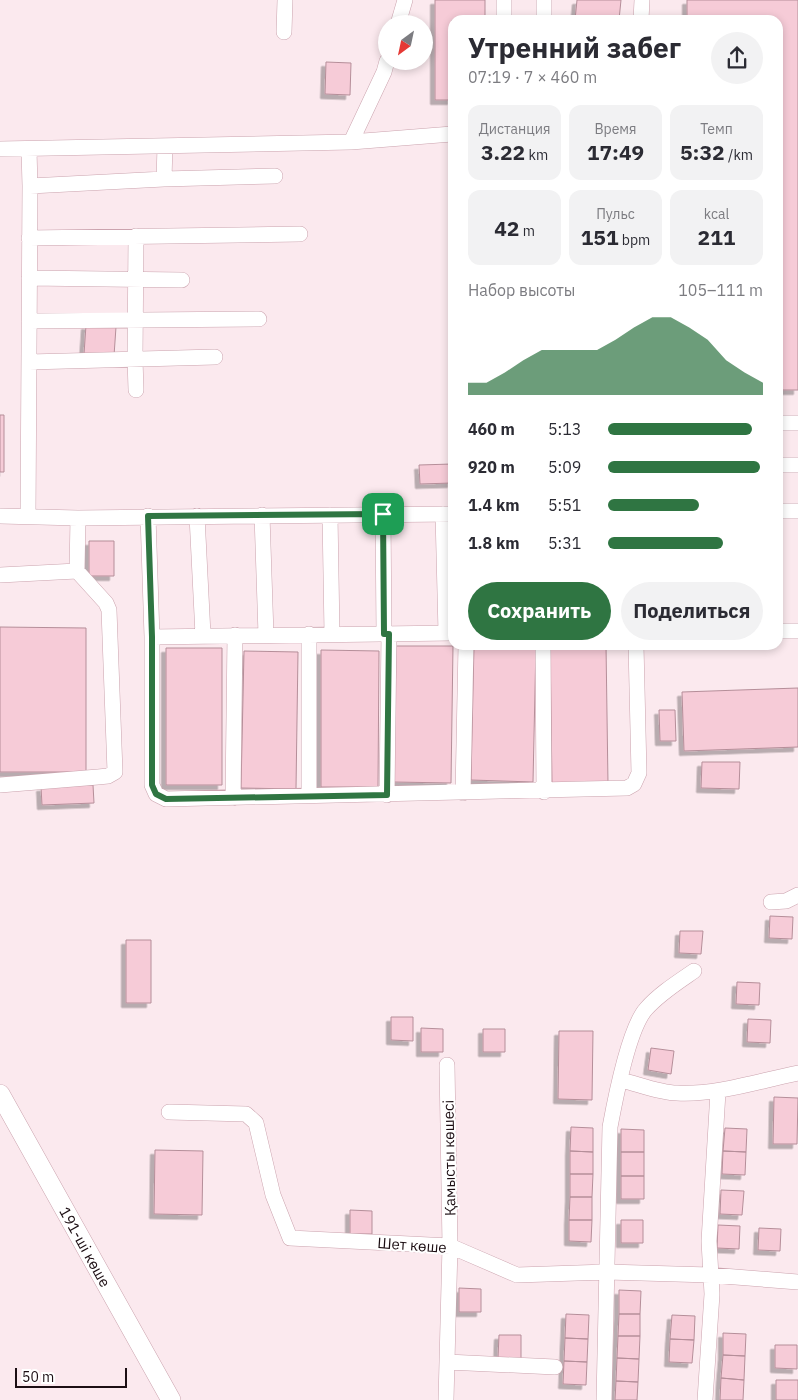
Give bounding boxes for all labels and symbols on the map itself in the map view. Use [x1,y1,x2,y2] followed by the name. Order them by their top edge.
[378,15,432,70] north arrow
[362,493,404,535] pin
[438,1100,460,1216] street label: Қамысты көшесі
[55,1204,115,1290] street label: 191-ші көше
[377,1233,447,1257] street label: Шет көше
[15,1365,128,1388] scale bar

